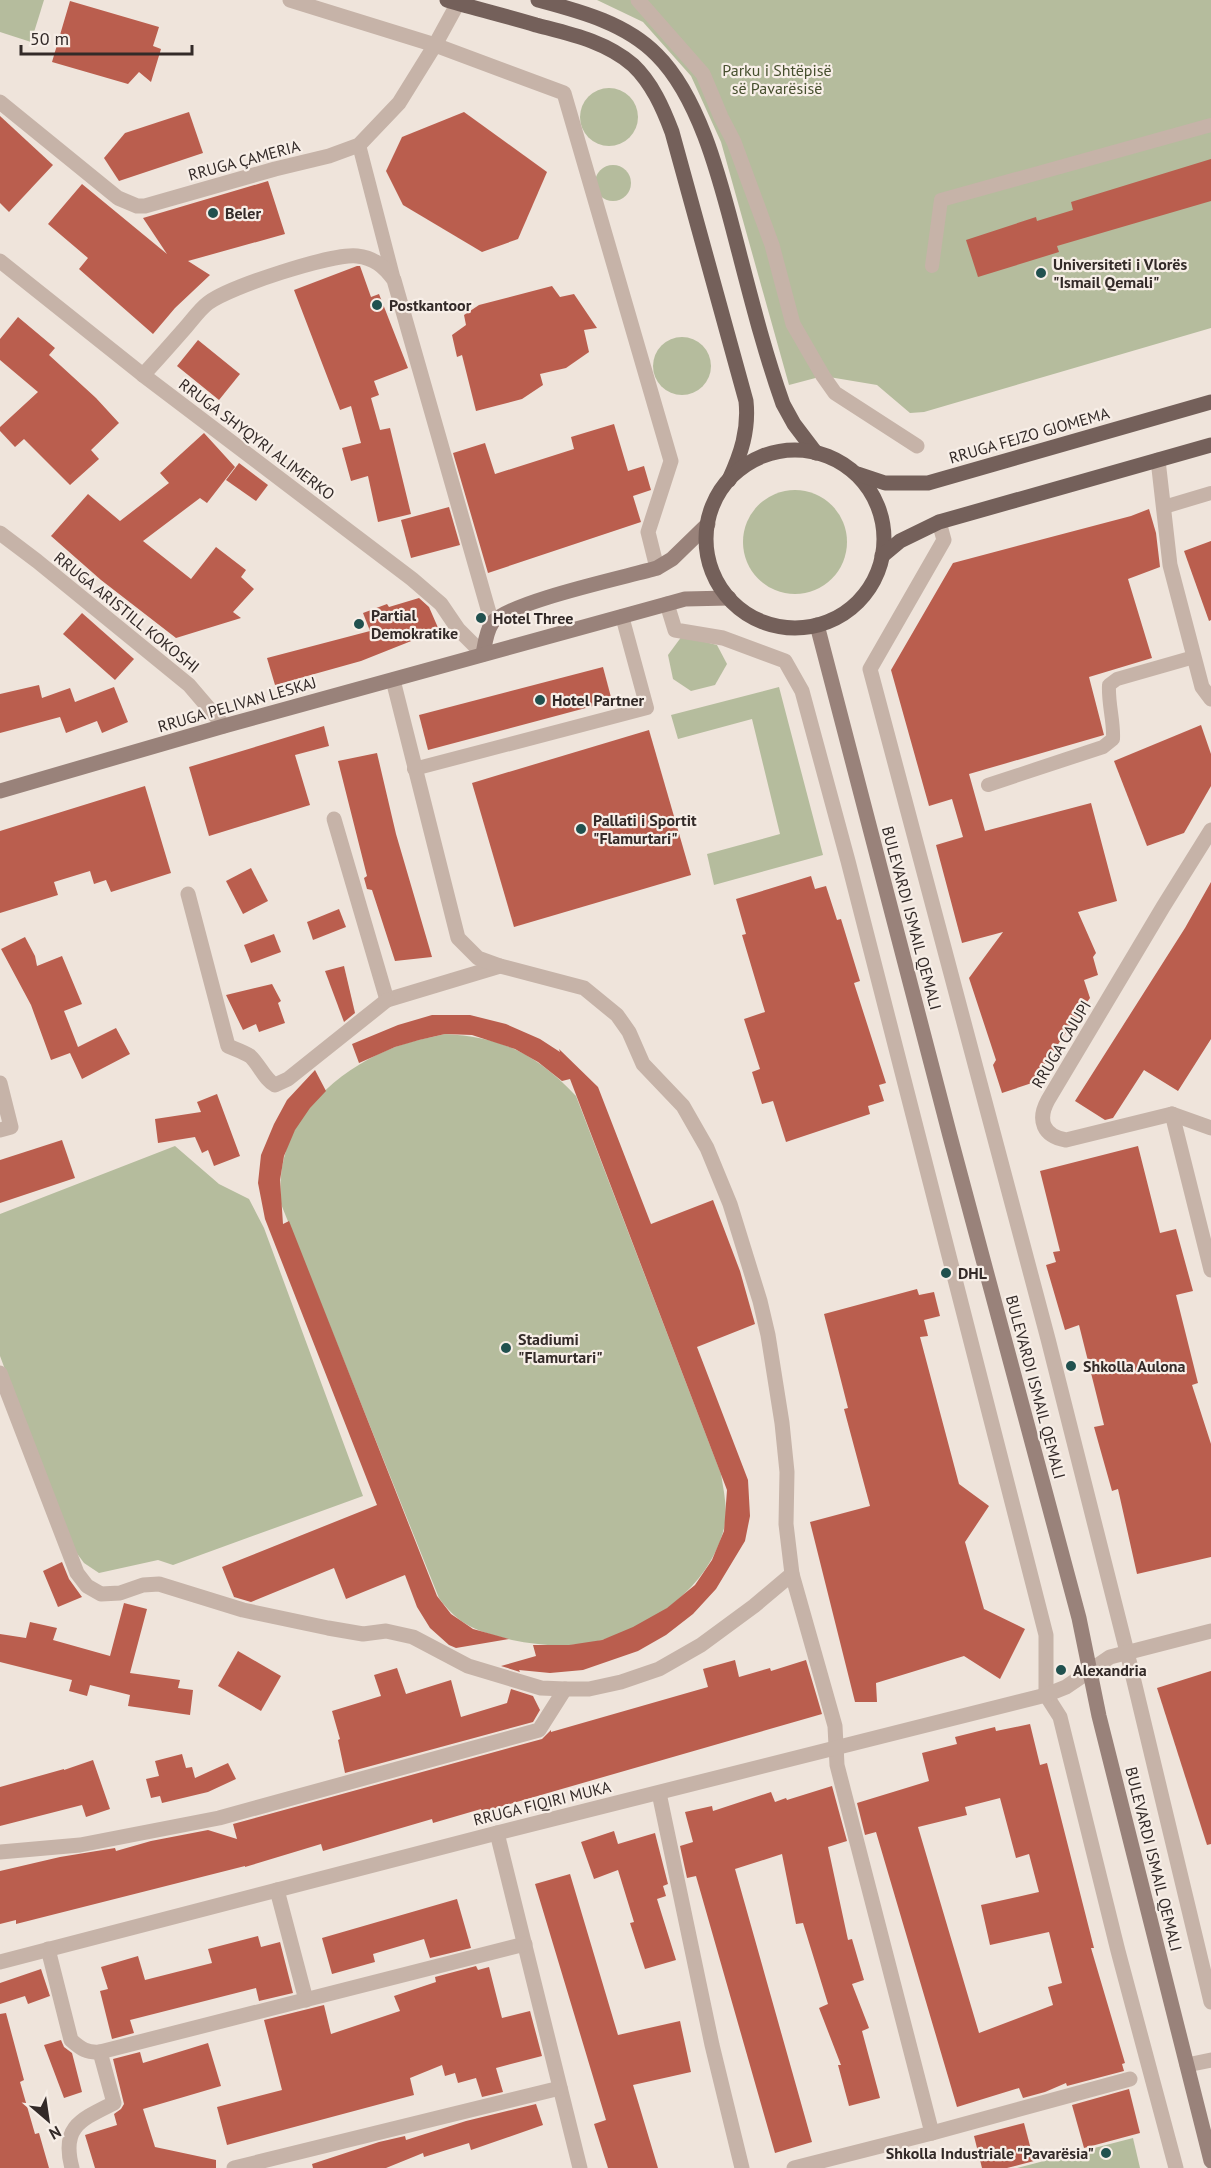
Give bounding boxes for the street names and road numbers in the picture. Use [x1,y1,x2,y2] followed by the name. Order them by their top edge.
[186,135,303,185] street label: RRUGA ÇAMERIA
[175,374,339,504] street label: RRUGA SHYQYRI ALIMERKO
[946,402,1112,467] street label: RRUGA FEJZO GJOMEMA
[50,547,204,677] street label: RRUGA ARISTILL KOKOSHI
[155,672,319,736] street label: RRUGA PELIVAN LESKAJ
[878,824,946,1012] street label: BULEVARDI ISMAIL QEMALI
[1027,996,1095,1092] street label: RRUGA CAJUPI
[1002,1293,1070,1481] street label: BULEVARDI ISMAIL QEMALI
[1121,1765,1187,1953] street label: BULEVARDI ISMAIL QEMALI
[471,1776,613,1830] street label: RRUGA FIQIRI MUKA

